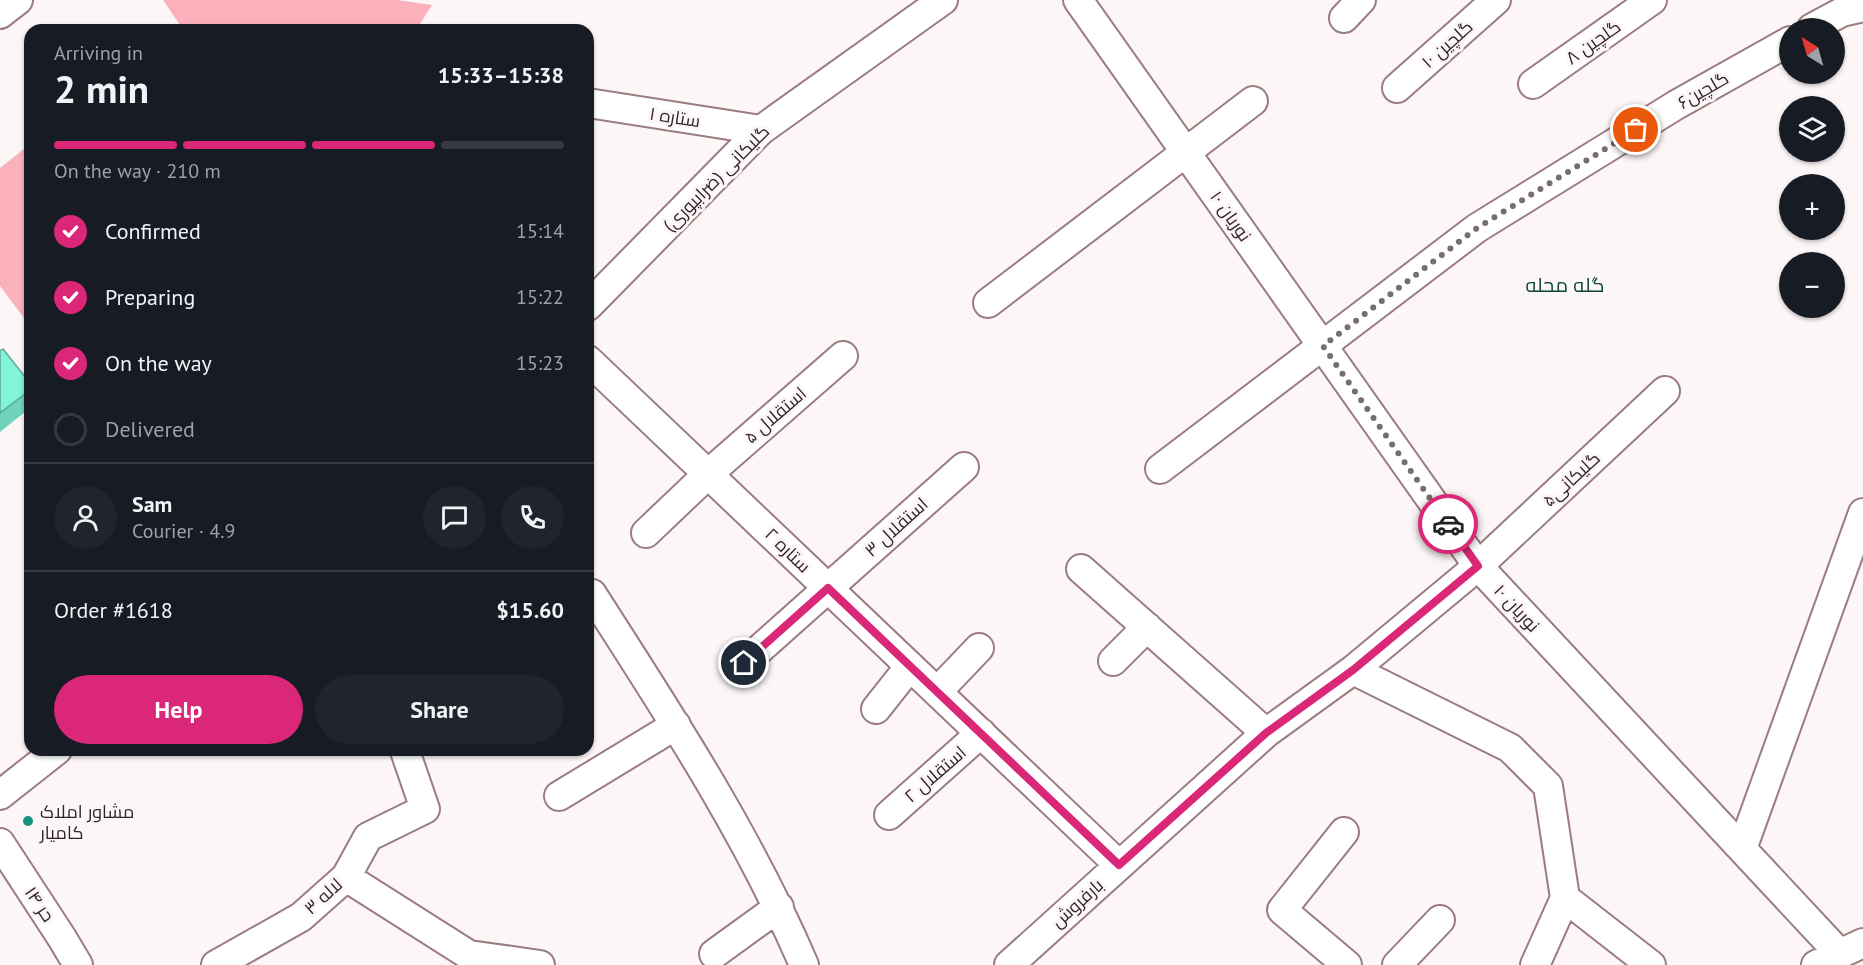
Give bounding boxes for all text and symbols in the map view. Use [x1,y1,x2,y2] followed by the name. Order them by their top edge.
[1417,15,1478,74] street label: گلچین ۱۰
[1561,15,1626,70] street label: گلچین ۸
[1779,18,1845,84] north arrow
[1779,18,1845,318] map controls
[54,40,143,66] text: Arriving in
[438,61,564,89] text: 15:33–15:38
[54,63,149,114] text: 2 min
[1673,66,1733,115] street label: گلچین۶
[1779,96,1845,162] button: layers
[648,102,702,132] street label: ستاره ۱
[1610,104,1661,155] pin
[1619,113,1652,146] icon: bag
[658,120,774,236] street label: گلیکانی (ضرابپوری)
[54,158,221,184] text: On the way · 210 m
[1779,174,1845,240] button: +
[1205,186,1257,246] street label: نوریان ۱۰
[54,215,87,248] icon: check
[105,217,201,245] text: Confirmed
[516,218,564,244] text: 15:14
[1779,252,1845,318] button: −
[1525,272,1605,298] district label: گله محله
[54,281,87,314] icon: check
[105,283,195,311] text: Preparing
[516,284,564,310] text: 15:22
[54,347,87,380] icon: check
[105,349,212,377] text: On the way
[516,350,564,376] text: 15:23
[739,382,811,448] street label: استقلال ۵
[105,415,195,443] text: Delivered
[1537,446,1605,512] street label: گلیکانی۵
[54,486,117,549] button: person
[423,486,486,549] button: chat
[501,486,564,549] button: phone
[132,490,172,518] text: Sam
[859,492,933,562] street label: استقلال ۳
[1418,494,1478,554] courier
[1432,508,1465,541] icon: car
[132,518,235,544] text: Courier · 4.9
[760,523,816,577] street label: ستاره ۲
[1489,579,1545,637] street label: نوریان ۱۰
[54,596,173,624] text: Order #1618
[496,596,564,624] text: $15.60
[718,637,769,688] pin
[727,646,760,679] icon: home
[54,675,303,744] button: Help
[315,675,564,744] button: Share
[899,741,971,807] street label: استقلال ۲
[39,800,134,844] place label: مشاور املاک کامیار
[21,814,35,828] marker: مشاور املاک کامیار
[299,873,347,919] street label: لاله ۳
[1046,873,1108,933] street label: بارفروش
[20,882,60,926] street label: حر ۱۴

